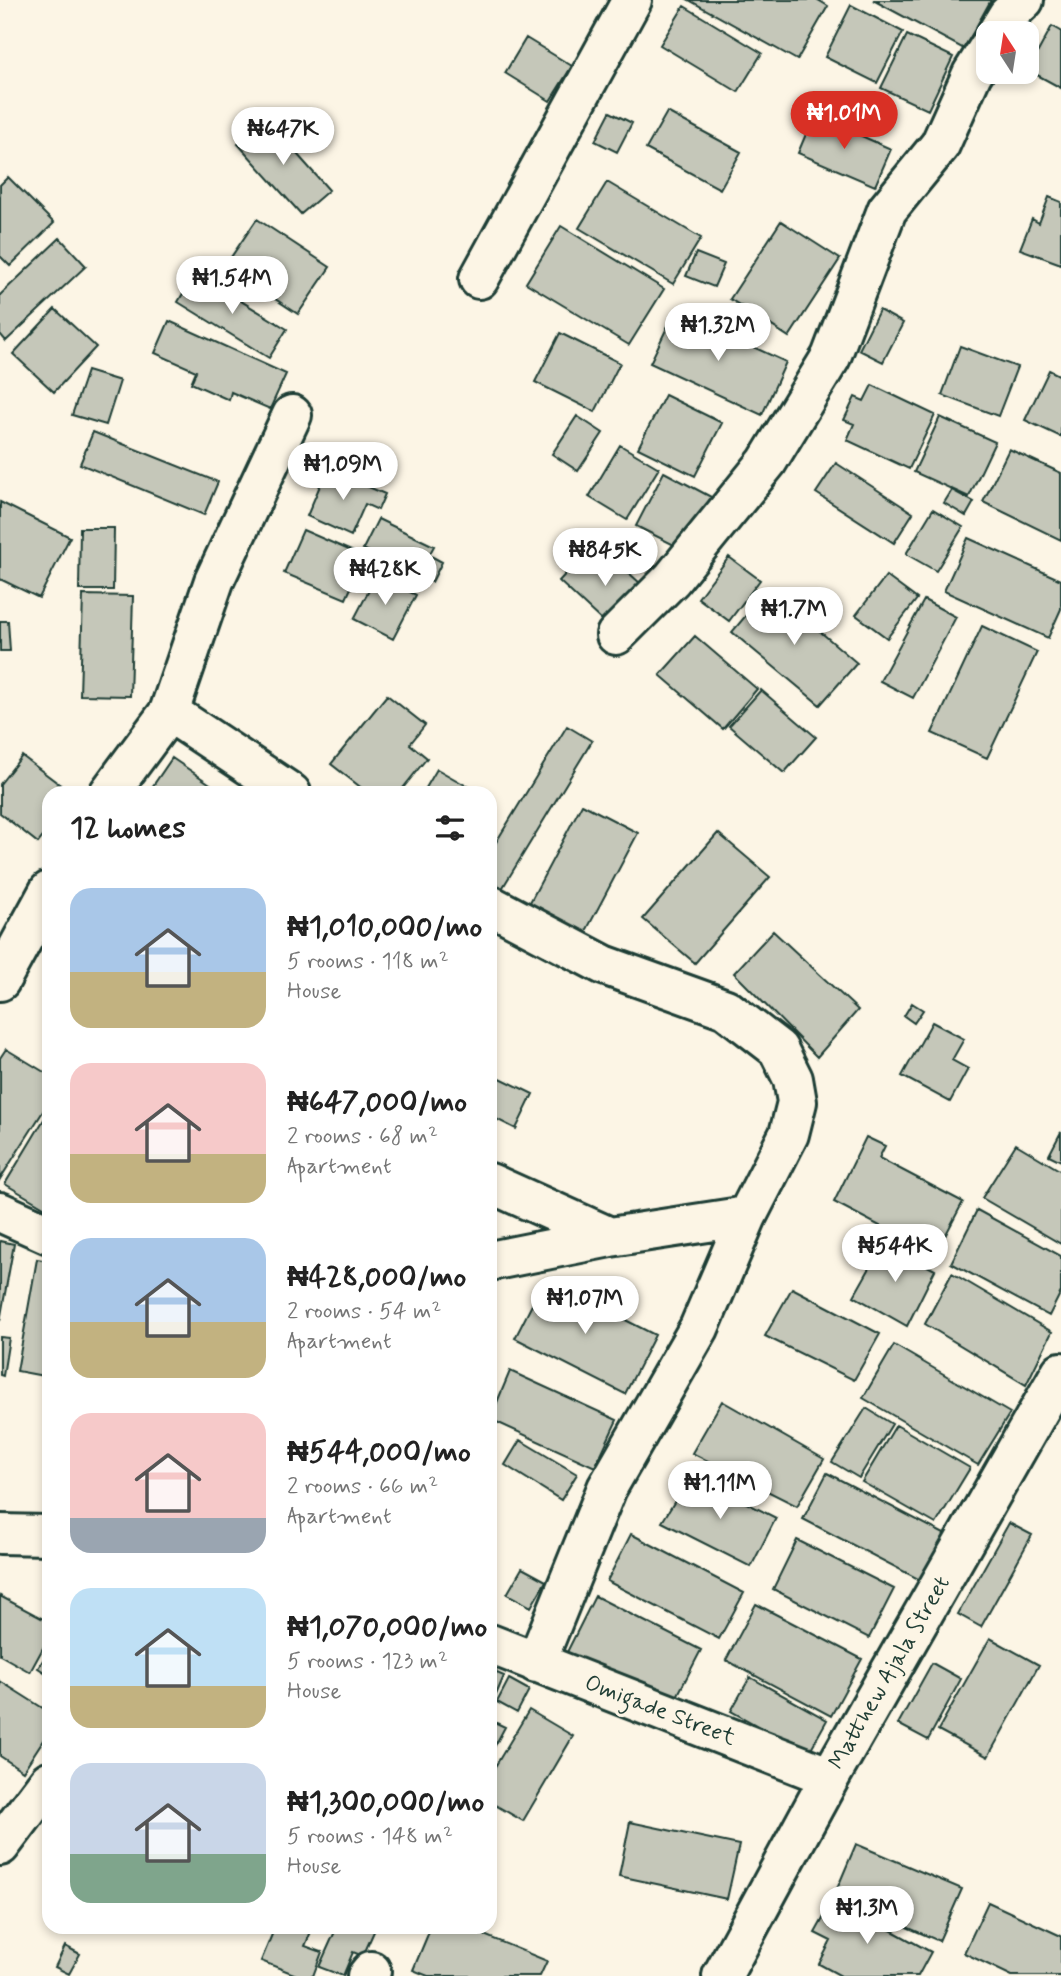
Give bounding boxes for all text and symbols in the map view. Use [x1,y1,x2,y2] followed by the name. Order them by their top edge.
[976,21,1040,84] north arrow
[976,21,1039,84] map controls
[787,92,901,151] pin: ₦1.01M
[807,99,881,129] text: ₦1.01M
[234,108,332,167] pin: ₦647K
[247,115,319,145] text: ₦647K
[175,256,289,316] pin: ₦1.54M
[192,264,272,294] text: ₦1.54M
[661,304,775,363] pin: ₦1.32M
[681,311,755,341] text: ₦1.32M
[286,442,400,502] pin: ₦1.09M
[304,450,382,480] text: ₦1.09M
[556,528,654,588] pin: ₦845K
[569,536,641,566] text: ₦845K
[336,548,434,607] pin: ₦428K
[350,555,420,585] text: ₦428K
[745,588,843,647] pin: ₦1.7M
[761,595,827,625] text: ₦1.7M
[70,809,186,848] text: 12 homes
[431,809,469,847] icon: filters
[287,908,482,947] text: ₦1,010,000/mo
[126,916,210,1000] icon: home
[287,947,449,977] text: 5 rooms · 118 m²
[287,977,341,1007] text: House
[287,1083,467,1122] text: ₦647,000/mo
[126,1091,210,1175] icon: home
[287,1122,438,1152] text: 2 rooms · 68 m²
[287,1152,392,1182] text: Apartment
[846,1224,944,1284] pin: ₦544K
[858,1232,932,1262] text: ₦544K
[287,1258,466,1297] text: ₦428,000/mo
[126,1266,210,1350] icon: home
[528,1276,642,1336] pin: ₦1.07M
[547,1284,623,1314] text: ₦1.07M
[287,1297,441,1327] text: 2 rooms · 54 m²
[287,1327,392,1357] text: Apartment
[287,1433,471,1472] text: ₦544,000/mo
[126,1441,210,1525] icon: home
[663,1462,777,1521] pin: ₦1.11M
[684,1469,756,1499] text: ₦1.11M
[287,1472,438,1502] text: 2 rooms · 66 m²
[287,1502,392,1532] text: Apartment
[822,1571,958,1775] street label: Matthew Ajala Street
[287,1608,487,1647] text: ₦1,070,000/mo
[126,1616,210,1700] icon: home
[287,1647,448,1677] text: 5 rooms · 123 m²
[580,1668,740,1756] street label: Omigade Street
[287,1677,341,1707] text: House
[287,1783,484,1822] text: ₦1,300,000/mo
[126,1791,210,1875] icon: home
[287,1822,453,1852] text: 5 rooms · 148 m²
[287,1852,341,1882] text: House
[818,1886,916,1946] pin: ₦1.3M
[836,1894,898,1924] text: ₦1.3M

